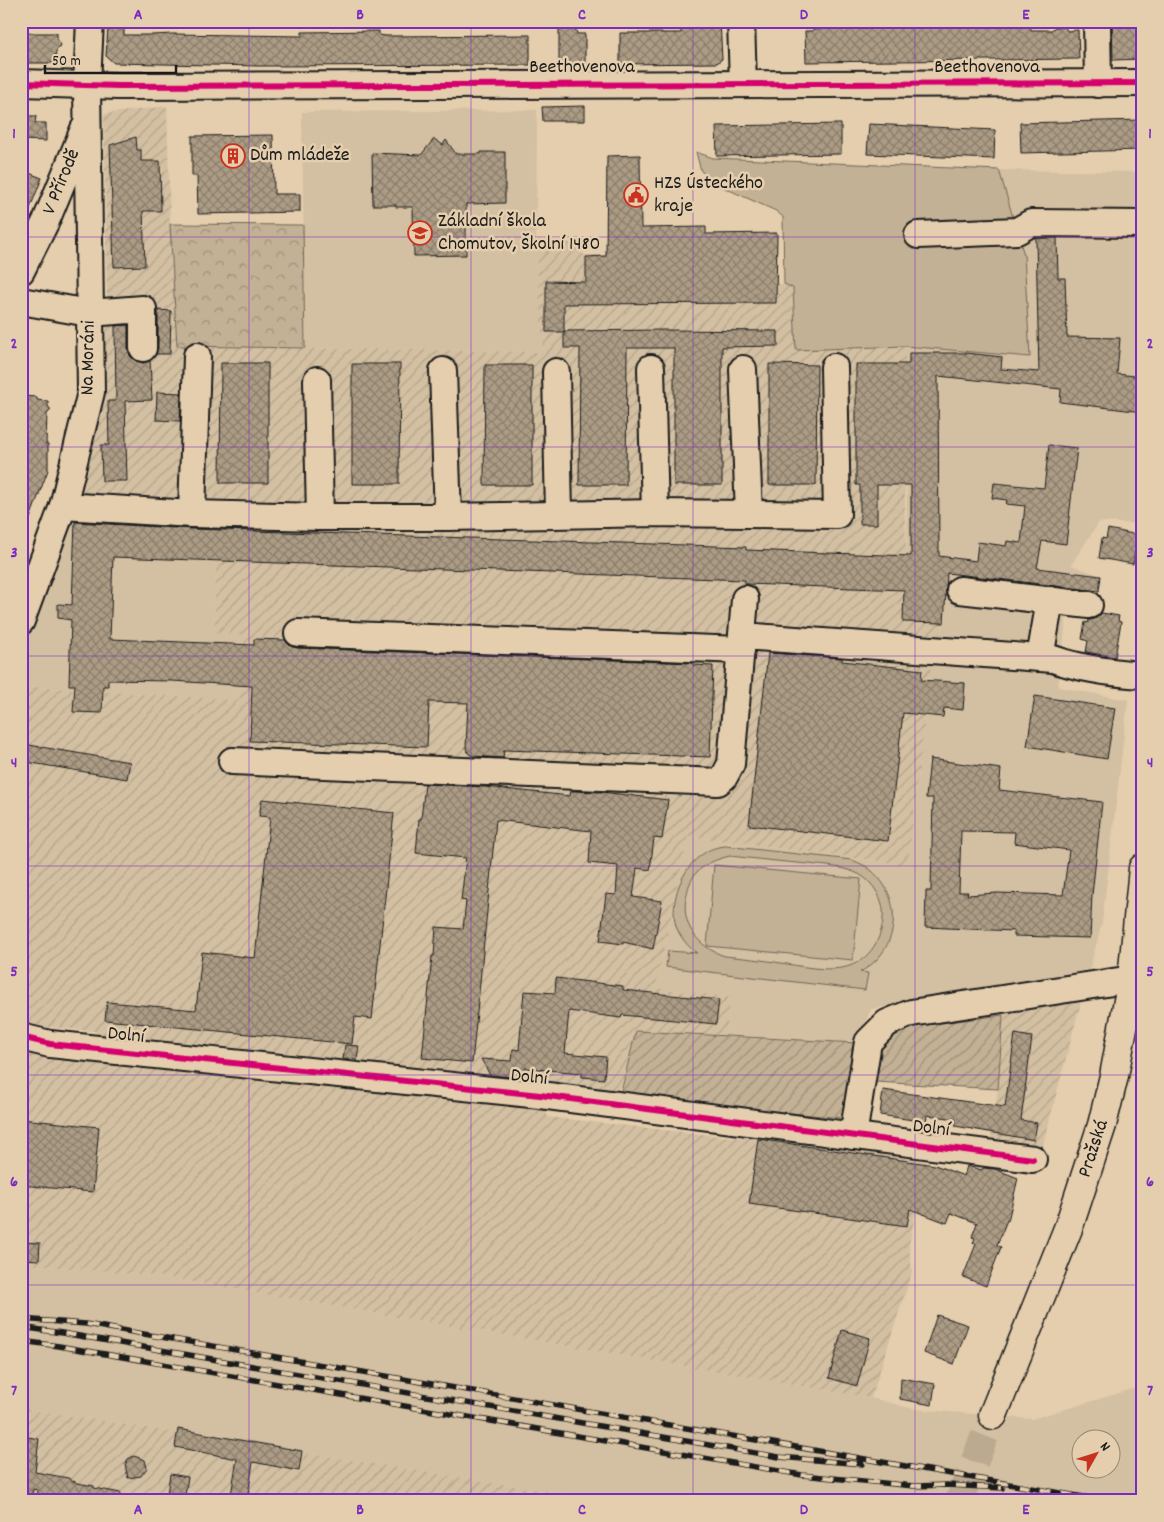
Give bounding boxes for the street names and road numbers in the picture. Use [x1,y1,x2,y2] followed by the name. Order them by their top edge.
[529,54,635,82] street label: Beethovenova
[934,54,1040,82] street label: Beethovenova
[36,145,88,219] street label: V Přírodě
[74,320,104,396] street label: Na Moráni
[106,1020,147,1052] street label: Dolní
[509,1062,550,1094] street label: Dolní
[911,1113,952,1145] street label: Dolní
[1072,1116,1117,1181] street label: Pražská

